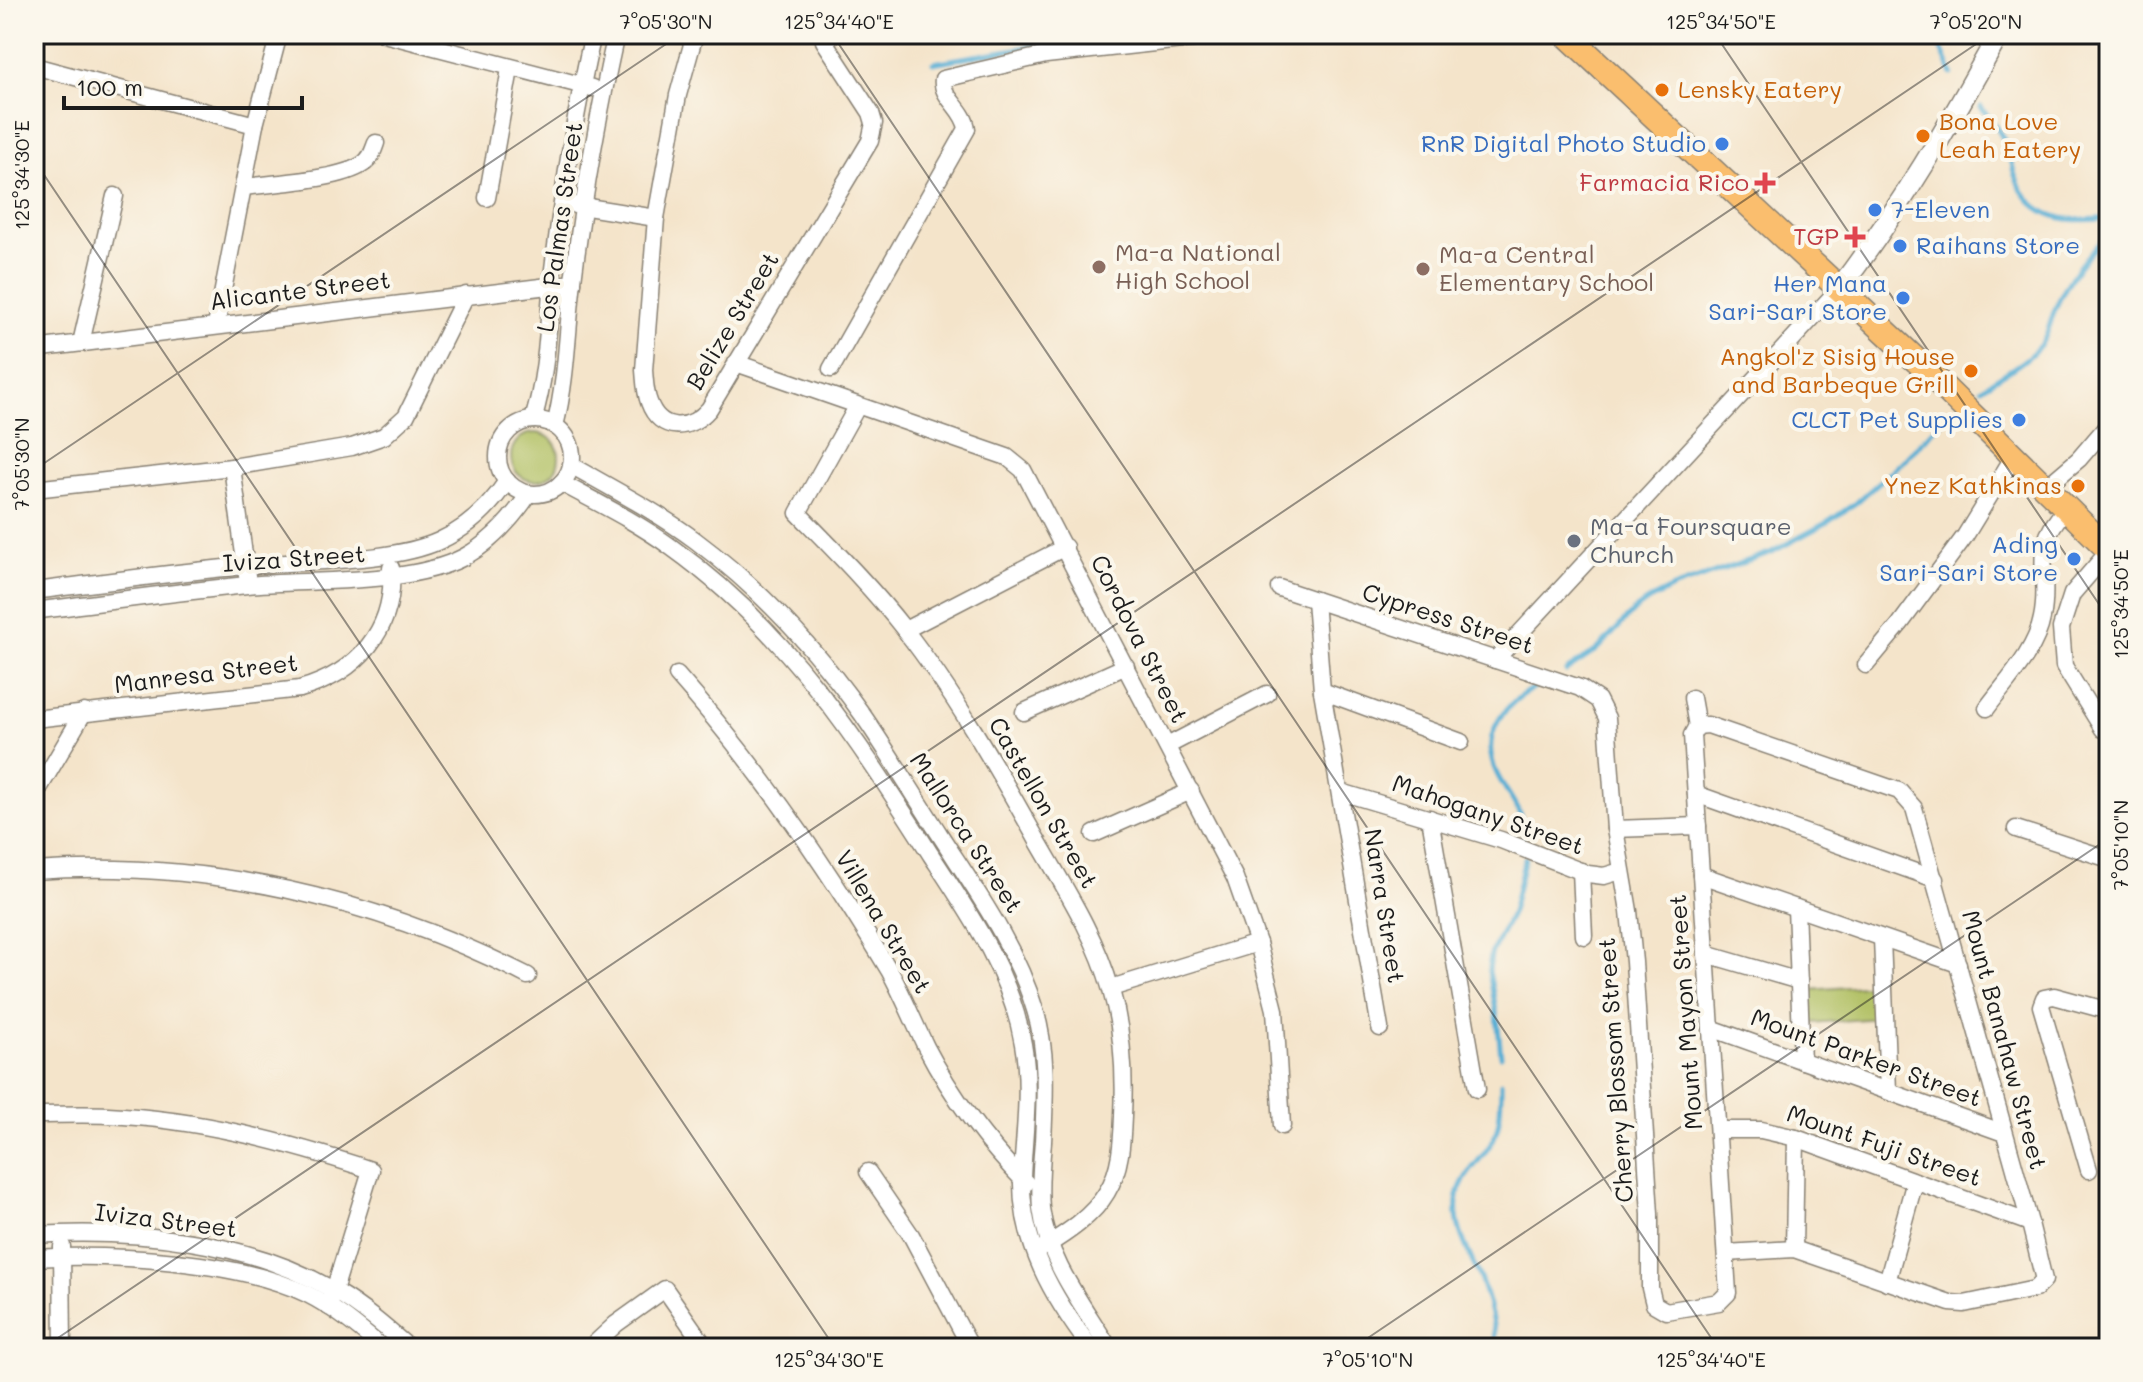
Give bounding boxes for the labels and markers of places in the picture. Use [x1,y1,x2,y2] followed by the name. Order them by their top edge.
[1678,73,1842,104] place label: Lensky Eatery
[1653,81,1671,99] marker: Lensky Eatery
[1939,105,2081,164] place label: Bona Love Leah Eatery
[1421,127,1706,158] place label: RnR Digital Photo Studio
[1914,127,1932,145] marker: Bona Love Leah Eatery
[1713,135,1731,153] marker: RnR Digital Photo Studio
[1579,166,1749,197] place label: Farmacia Rico
[1756,174,1774,192] marker: Farmacia Rico
[1891,193,1990,224] place label: 7-Eleven
[1866,201,1884,219] marker: 7-Eleven
[1793,220,1839,251] place label: TGP
[1846,228,1864,246] marker: TGP
[1916,229,2080,260] place label: Raihans Store
[1115,236,1281,295] place label: Ma-a National High School
[1891,237,1909,255] marker: Raihans Store
[1439,238,1654,297] place label: Ma-a Central Elementary School
[1090,258,1108,276] marker: Ma-a National High School
[1414,260,1432,278] marker: Ma-a Central Elementary School
[1708,267,1887,326] place label: Her Mana Sari-Sari Store
[1894,289,1912,307] marker: Her Mana Sari-Sari Store
[1719,340,1955,399] place label: Angkol'z Sisig House and Barbeque Grill
[1962,362,1980,380] marker: Angkol'z Sisig House and Barbeque Grill
[1791,403,2003,434] place label: CLCT Pet Supplies
[2010,411,2028,429] marker: CLCT Pet Supplies
[1883,469,2062,500] place label: Ynez Kathkinas
[2069,477,2087,495] marker: Ynez Kathkinas
[1590,510,1792,569] place label: Ma-a Foursquare Church
[1879,528,2058,587] place label: Ading Sari-Sari Store
[1565,532,1583,550] marker: Ma-a Foursquare Church
[2065,550,2083,568] marker: Ading Sari-Sari Store

